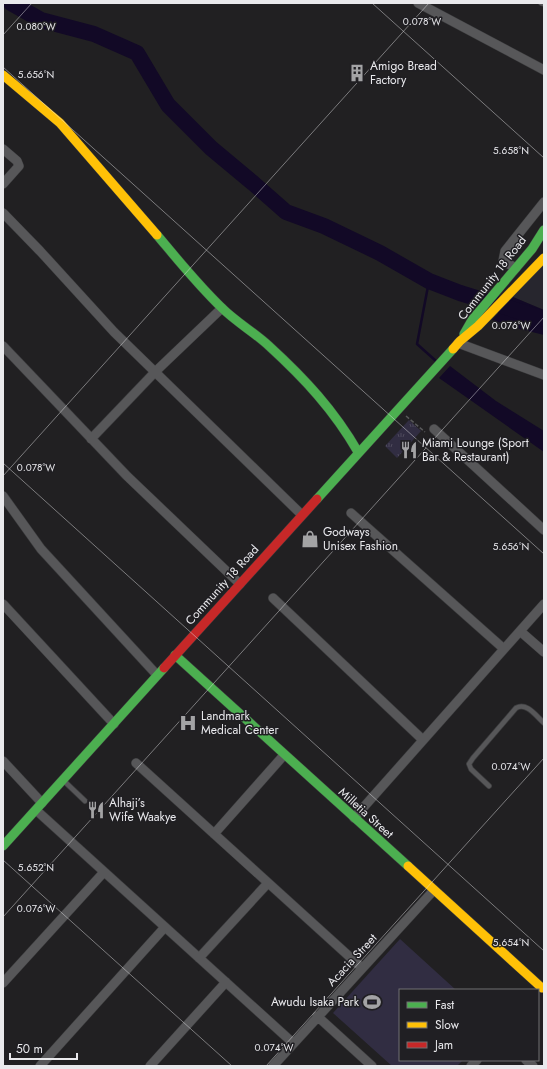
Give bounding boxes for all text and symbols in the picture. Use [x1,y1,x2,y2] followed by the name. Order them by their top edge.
[403,14,441,29] text: 0.078°W
[16,19,56,34] text: 0.080°W
[370,57,437,89] place label: Amigo Bread Factory
[347,63,367,83] building icon: Amigo Bread Factory
[18,67,54,82] text: 5.656°N
[493,143,529,158] text: 5.658°N
[453,232,531,324] street label: Community 18 Road
[492,318,530,333] text: 0.076°W
[422,434,529,466] place label: Miami Lounge (Sport Bar & Restaurant)
[399,440,419,460] restaurant icon: Miami Lounge (Sport Bar & Restaurant)
[17,460,55,475] text: 0.078°W
[323,523,398,555] place label: Godways Unisex Fashion
[300,529,320,549] shop icon: Godways Unisex Fashion
[493,539,529,554] text: 5.656°N
[181,541,263,629] street label: Community 18 Road
[201,707,279,739] place label: Landmark Medical Center
[178,713,198,733] hospital icon: Landmark Medical Center
[492,759,530,774] text: 0.074°W
[335,783,398,843] street label: Milletia Street
[109,794,176,826] place label: Alhaji’s Wife Waakye
[86,800,106,820] restaurant icon: Alhaji’s Wife Waakye
[18,860,54,875] text: 5.652°N
[17,901,55,916] text: 0.076°W
[323,930,381,990] street label: Acacia Street
[493,935,529,950] text: 5.654°N
[399,989,539,1061] legend
[362,992,382,1012] sports icon: Awudu Isaka Park
[271,993,360,1011] place label: Awudu Isaka Park
[435,996,454,1014] text: Fast
[435,1016,460,1034] text: Slow
[10,1035,77,1061] scale bar
[433,1036,453,1054] text: Jam
[16,1040,43,1058] text: 50 m
[255,1040,293,1055] text: 0.074°W

